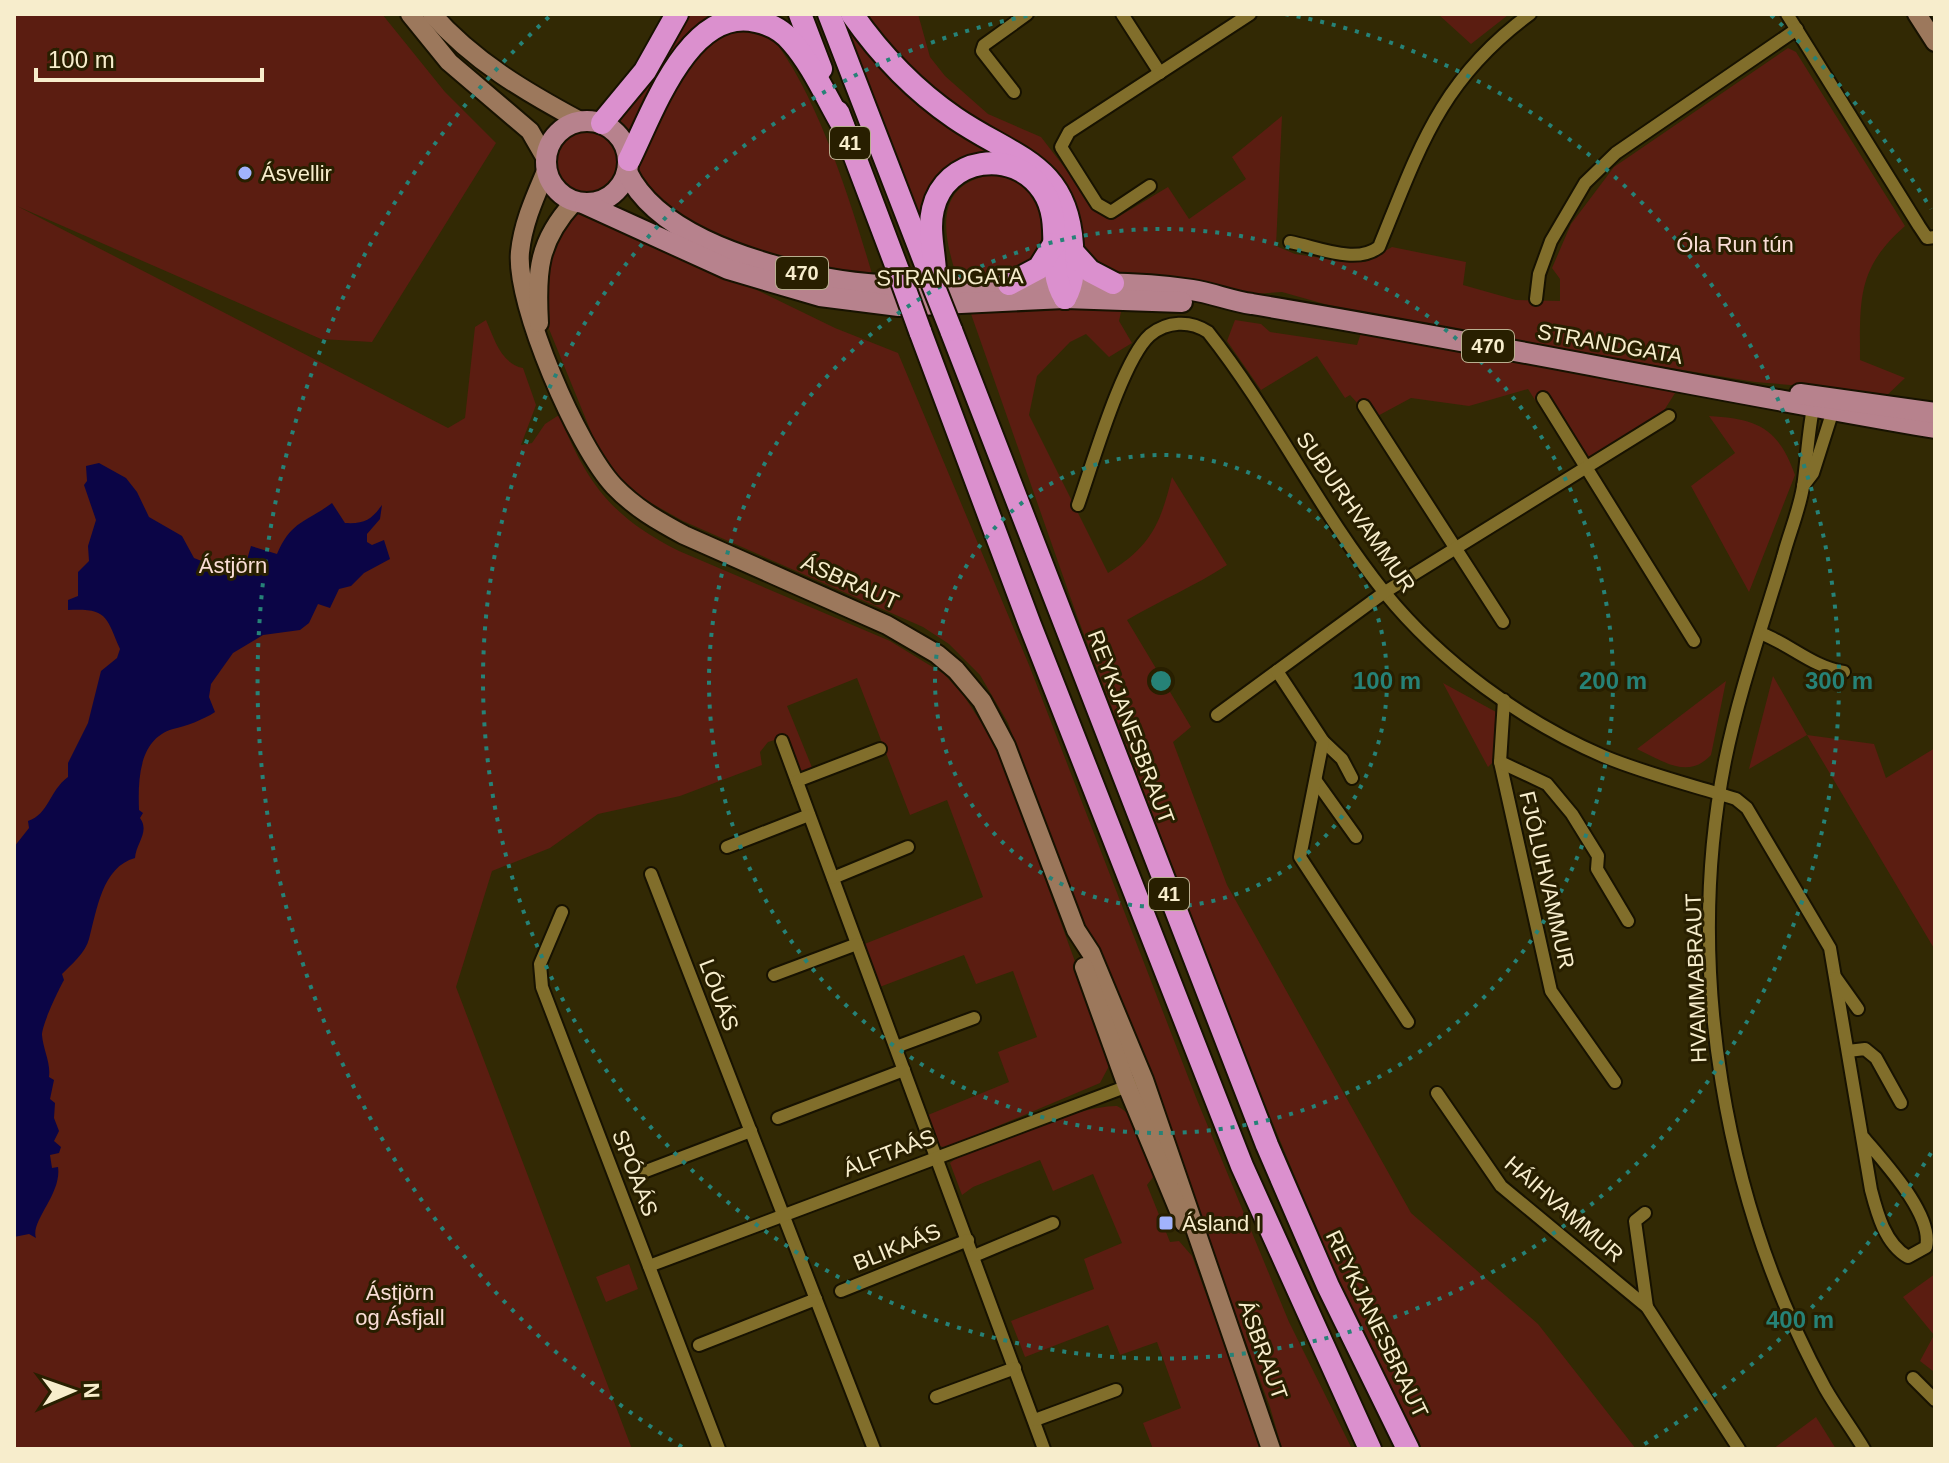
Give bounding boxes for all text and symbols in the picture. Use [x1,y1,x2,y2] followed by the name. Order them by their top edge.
[36,32,262,82] scale bar
[48,46,115,73] text: 100 m
[830,127,870,159] road number: 41
[261,161,332,186] place label: Ásvellir
[236,164,254,182] marker: Ásvellir
[1676,232,1794,257] park label: Óla Run tún
[776,257,828,289] road number: 470
[876,263,1024,291] street label: STRANDGATA
[1535,319,1685,369] street label: STRANDGATA
[1462,330,1514,362] road number: 470
[1291,427,1421,597] street label: SUÐURHVAMMUR
[797,549,903,615] street label: ÁSBRAUT
[199,553,267,578] park label: Ástjörn
[1083,627,1179,827] street label: REYKJANESBRAUT
[1147,667,1175,695] centre of rings
[1353,667,1421,694] text: 100 m
[1579,667,1647,694] text: 200 m
[1805,667,1873,694] text: 300 m
[1514,789,1580,971] street label: FJÓLUHVAMMUR
[1149,878,1189,910] road number: 41
[1681,893,1711,1063] street label: HVAMMABRAUT
[694,956,744,1034] street label: LÓUÁS
[840,1124,938,1182] street label: ÁLFTAÁS
[607,1126,663,1220] street label: SPÓAÁS
[1500,1151,1628,1267] street label: HÁIHVAMMUR
[1182,1211,1262,1236] place label: Ásland I
[1157,1214,1175,1232] marker: Ásland I
[850,1218,944,1276] street label: BLIKAÁS
[1321,1226,1433,1422] street label: REYKJANESBRAUT
[355,1280,445,1330] park label: Ástjörn og Ásfjall
[1233,1297,1293,1403] street label: ÁSBRAUT
[1766,1306,1834,1333] text: 400 m
[32,1351,112,1431] north arrow
[79,1382,104,1399] text: N

